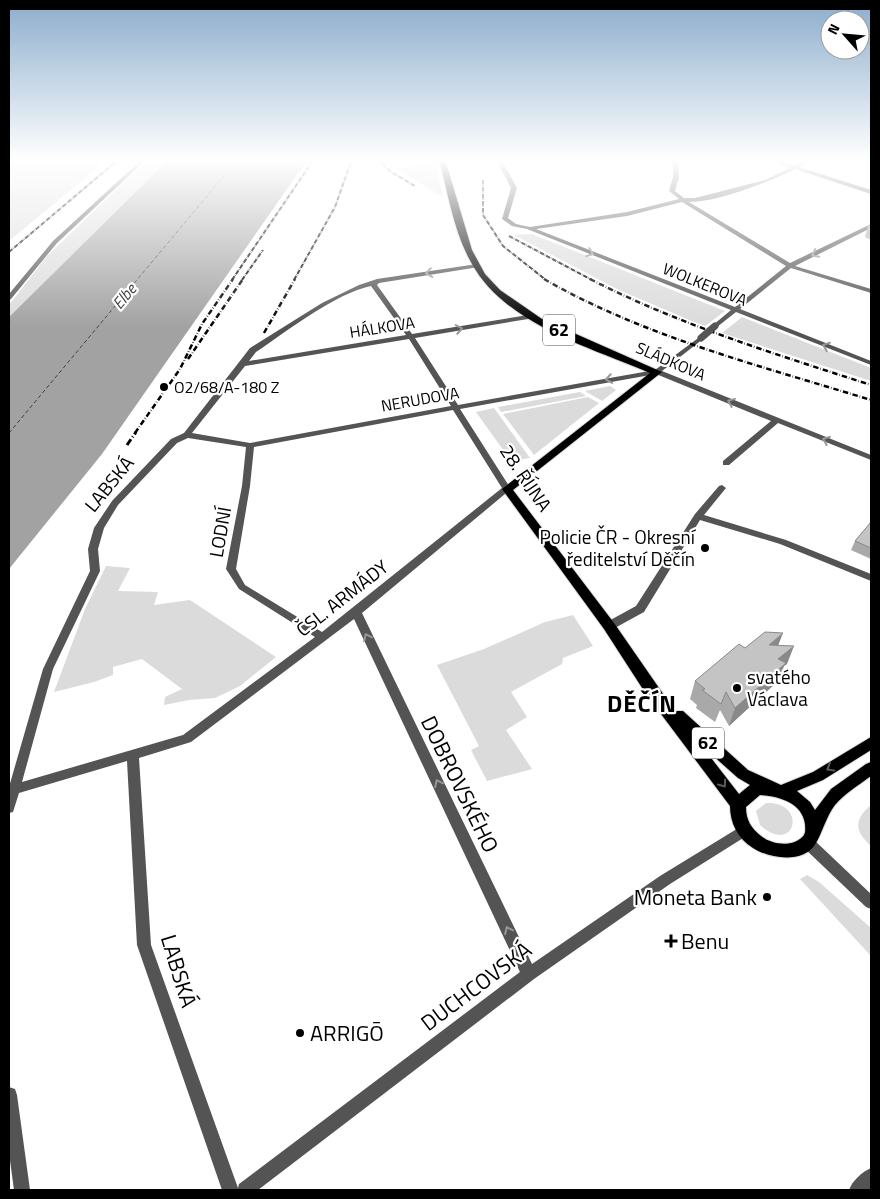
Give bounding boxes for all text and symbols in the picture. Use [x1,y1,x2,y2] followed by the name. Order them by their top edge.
[820,10,870,60] north arrow
[821,20,845,38] text: N
[585,247,594,257] one-way arrow
[811,248,820,258] one-way arrow
[659,256,751,312] street label: WOLKEROVA
[424,267,432,278] one-way arrow
[106,277,143,314] water label: Elbe
[348,310,417,344] street label: HÁLKOVA
[543,314,575,346] road number: 62
[454,324,463,334] one-way arrow
[632,336,710,387] street label: SLÁDKOVA
[822,342,831,352] one-way arrow
[605,374,614,384] one-way arrow
[174,375,279,399] place label: O2/68/A-180 Z
[379,380,461,418] street label: NERUDOVA
[158,381,170,393] marker: O2/68/A-180 Z
[728,398,736,408] one-way arrow
[822,436,831,446] one-way arrow
[493,438,560,517] street label: 28. ŘÍJNA
[77,449,140,518] street label: LABSKÁ
[201,504,238,560] street label: LODNÍ
[539,522,697,573] place label: Policie ČR - Okresní ředitelství Děčín
[699,542,711,554] marker: Policie ČR - Okresní ředitelství Děčín
[289,552,395,643] street label: ČSL. ARMÁDY
[364,633,374,642] one-way arrow
[747,662,811,713] place label: svatého Václava
[731,682,743,694] marker: svatého Václava
[607,685,677,721] district label: DĚČÍN
[412,710,508,858] street label: DOBROVSKÉHO
[692,728,724,758] road number: 62
[826,762,835,772] one-way arrow
[717,778,726,788] one-way arrow
[433,779,444,788] one-way arrow
[634,880,757,914] place label: Moneta Bank
[761,891,773,903] marker: Moneta Bank
[681,924,729,958] place label: Benu
[503,926,514,935] one-way arrow
[152,930,206,1012] street label: LABSKÁ
[413,933,539,1039] street label: DUCHCOVSKÁ
[665,935,677,947] marker: Benu
[310,1016,384,1050] place label: ARRIGŌ
[294,1027,306,1039] marker: ARRIGŌ

